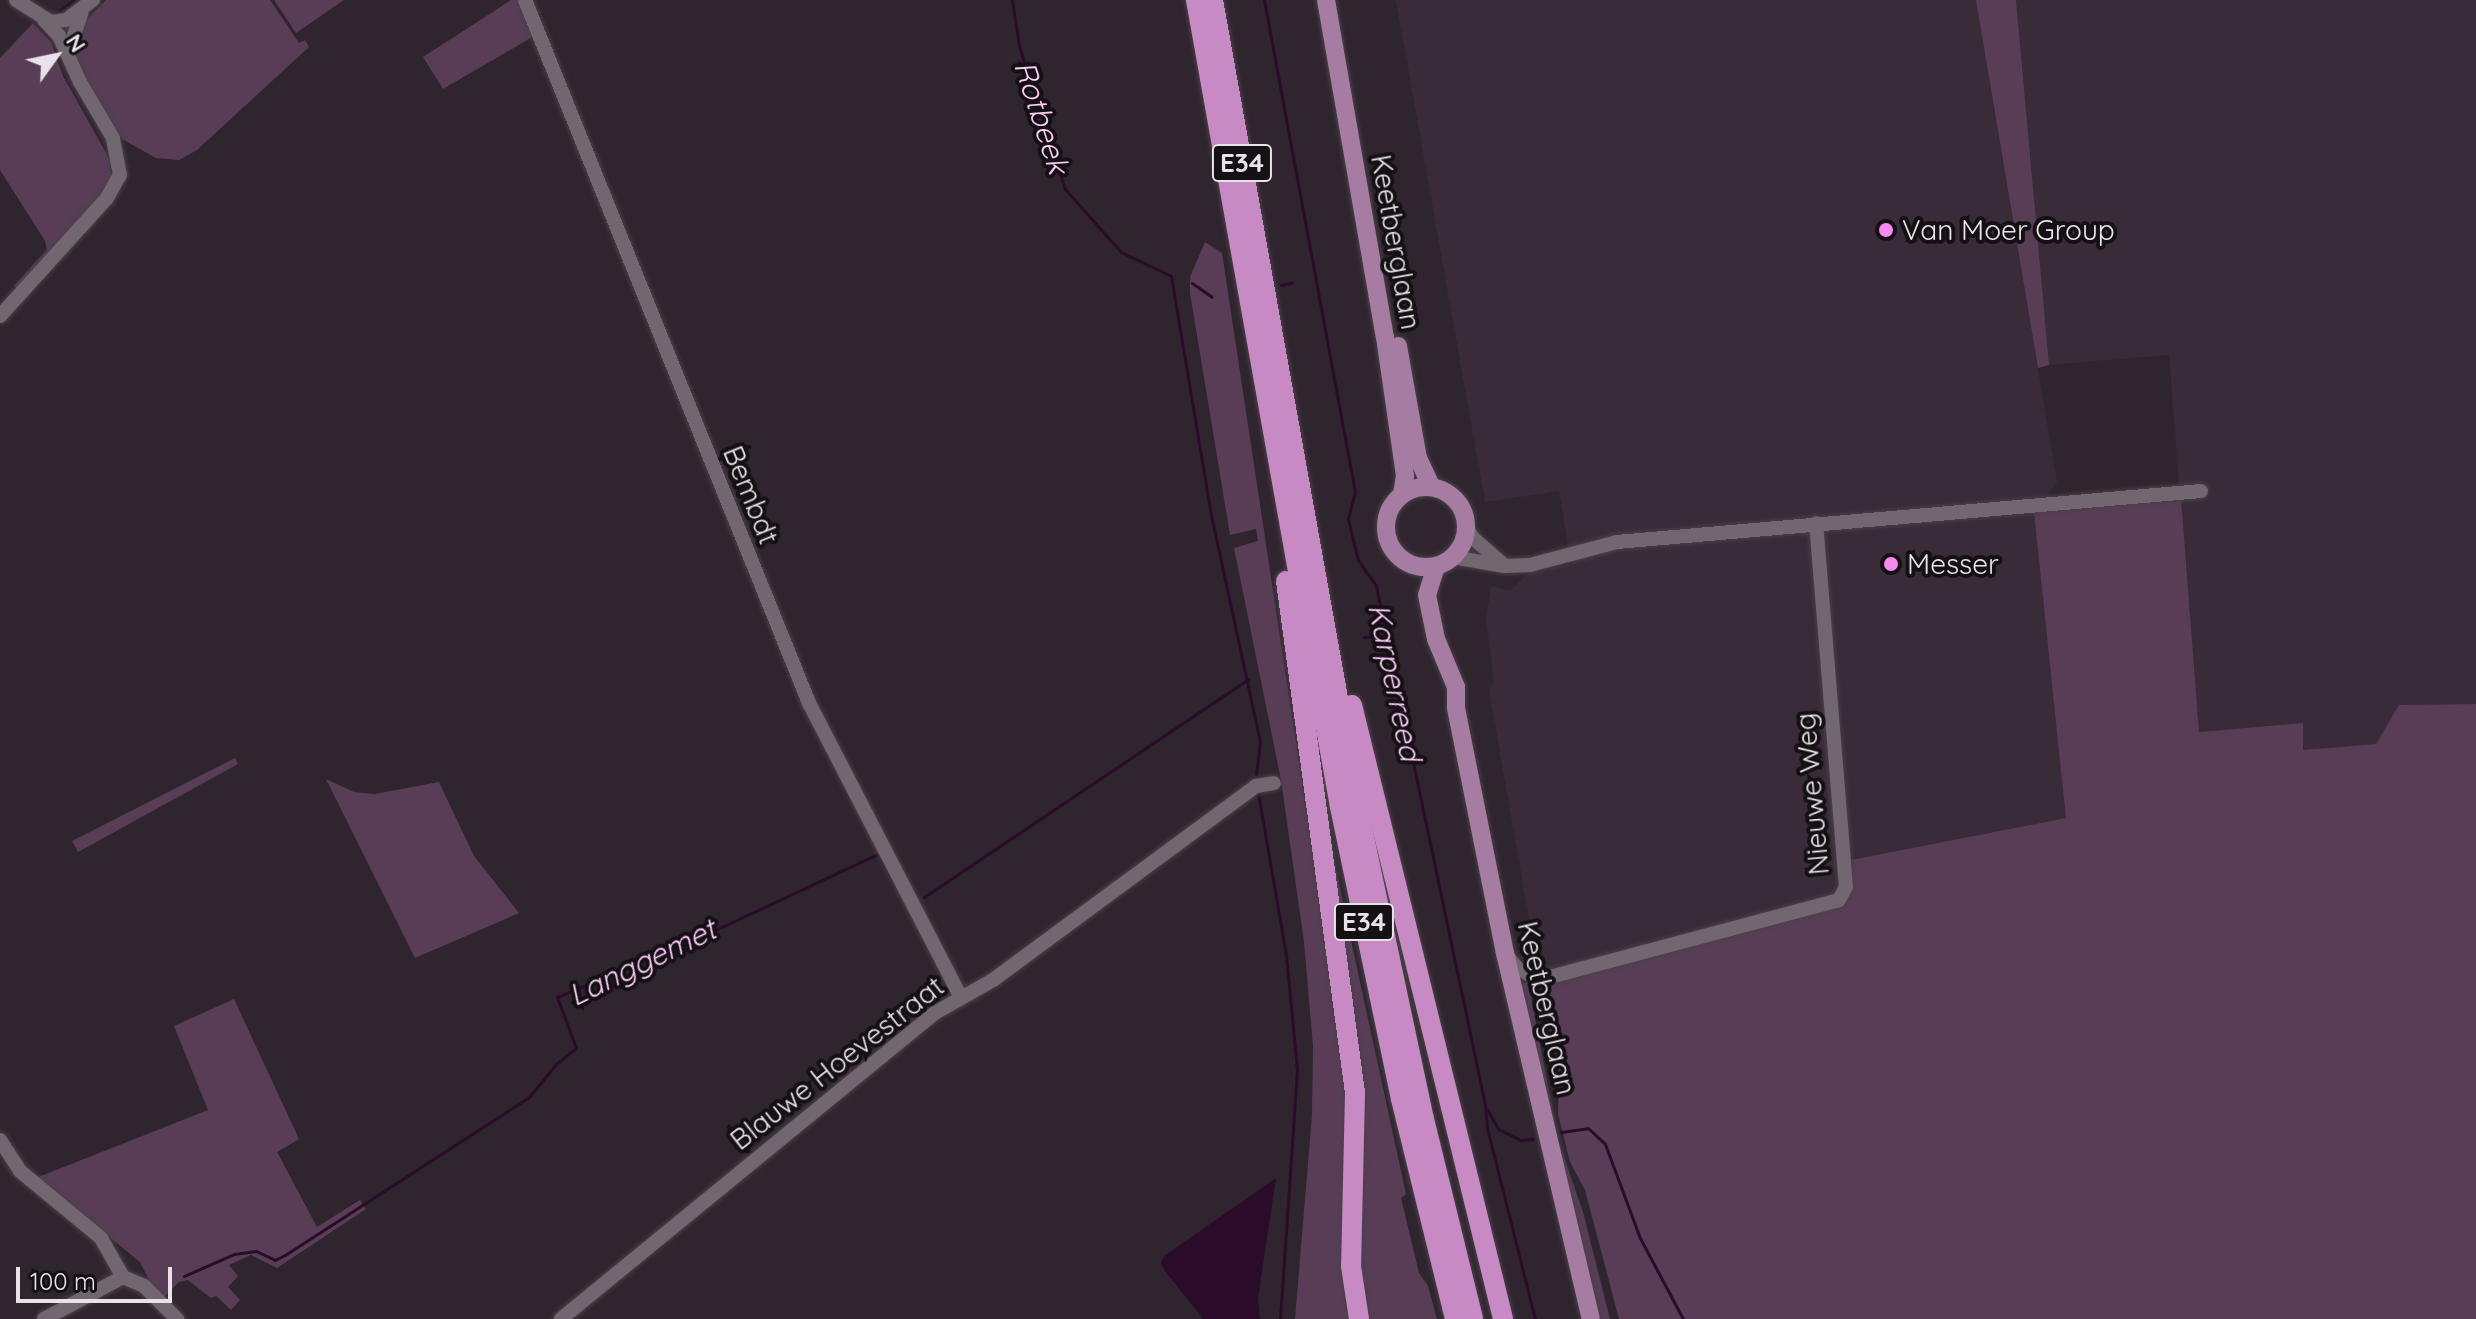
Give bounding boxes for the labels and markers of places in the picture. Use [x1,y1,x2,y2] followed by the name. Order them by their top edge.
[1902,213,2115,247] place label: Van Moer Group
[1877,221,1895,239] marker: Van Moer Group
[1907,547,1999,581] place label: Messer
[1882,555,1900,573] marker: Messer

